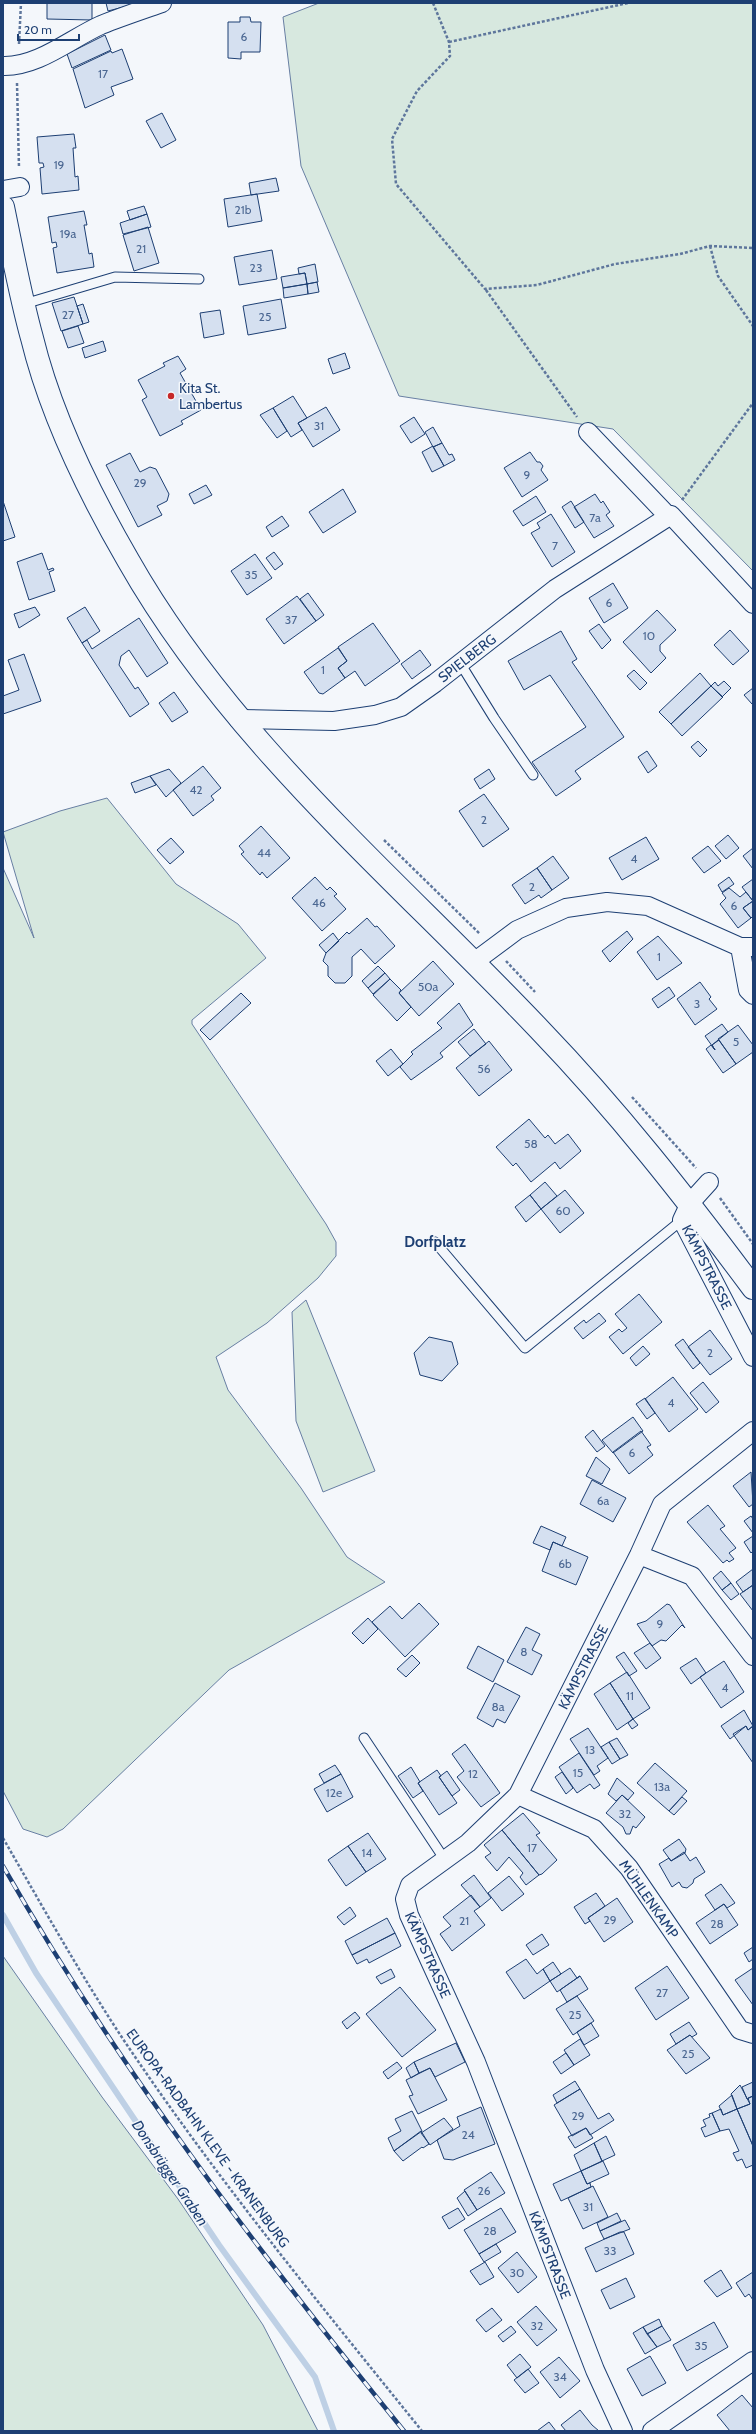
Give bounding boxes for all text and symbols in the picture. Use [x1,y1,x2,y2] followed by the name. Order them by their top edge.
[18,16,79,42] scale bar
[24,22,52,37] text: 20 m
[241,29,248,44] house number: 6
[98,66,108,81] house number: 17
[54,157,65,172] house number: 19
[235,202,252,217] house number: 21b
[60,226,76,241] house number: 19a
[136,241,146,256] house number: 21
[250,260,262,275] house number: 23
[62,307,74,322] house number: 27
[259,309,271,324] house number: 25
[179,379,242,413] place label: Kita St. Lambertus
[166,391,176,401] marker: Kita St. Lambertus
[314,418,324,433] house number: 31
[524,467,531,482] house number: 9
[133,475,147,490] house number: 29
[589,510,601,525] house number: 7a
[552,538,558,553] house number: 7
[245,567,257,582] house number: 35
[606,595,613,610] house number: 6
[285,612,297,627] house number: 37
[643,628,655,643] house number: 10
[434,630,500,686] street label: SPIELBERG
[321,662,325,677] house number: 1
[189,782,203,797] house number: 42
[481,812,487,827] house number: 2
[257,845,271,860] house number: 44
[631,851,638,866] house number: 4
[529,879,535,894] house number: 2
[312,895,326,910] house number: 46
[731,898,738,913] house number: 6
[657,949,661,964] house number: 1
[418,979,439,994] house number: 50a
[694,996,700,1011] house number: 3
[733,1034,739,1049] house number: 5
[477,1061,491,1076] house number: 56
[524,1136,538,1151] house number: 58
[555,1203,571,1218] house number: 60
[678,1222,736,1313] street label: KÄMPSTRASSE
[404,1233,466,1251] district label: Dorfplatz
[707,1345,713,1360] house number: 2
[668,1395,675,1410] house number: 4
[629,1445,636,1460] house number: 6
[597,1493,610,1508] house number: 6a
[558,1556,572,1571] house number: 6b
[657,1616,664,1631] house number: 9
[554,1621,612,1712] street label: KÄMPSTRASSE
[520,1644,528,1659] house number: 8
[722,1680,729,1695] house number: 4
[626,1688,634,1703] house number: 11
[491,1699,505,1714] house number: 8a
[585,1742,595,1757] house number: 13
[573,1765,583,1780] house number: 15
[468,1766,478,1781] house number: 12
[654,1779,670,1794] house number: 13a
[326,1785,342,1800] house number: 12e
[619,1806,631,1821] house number: 32
[527,1840,537,1855] house number: 17
[362,1845,372,1860] house number: 14
[615,1856,683,1942] street label: MÜHLENKAMP
[401,1909,455,2001] street label: KÄMPSTRASSE
[603,1912,617,1927] house number: 29
[459,1913,469,1928] house number: 21
[710,1916,724,1931] house number: 28
[656,1985,668,2000] house number: 27
[569,2007,581,2022] house number: 25
[122,2025,294,2251] street label: EUROPA-RADBAHN KLEVE - KRANENBURG
[682,2046,694,2061] house number: 25
[571,2108,585,2123] house number: 29
[128,2117,212,2229] water label: Donsbrügger Graben
[461,2127,475,2142] house number: 24
[477,2183,491,2198] house number: 26
[583,2199,593,2214] house number: 31
[525,2209,575,2302] street label: KÄMPSTRASSE
[483,2223,497,2238] house number: 28
[604,2243,616,2258] house number: 33
[510,2265,524,2280] house number: 30
[531,2318,543,2333] house number: 32
[695,2338,707,2353] house number: 35
[553,2369,567,2384] house number: 34

